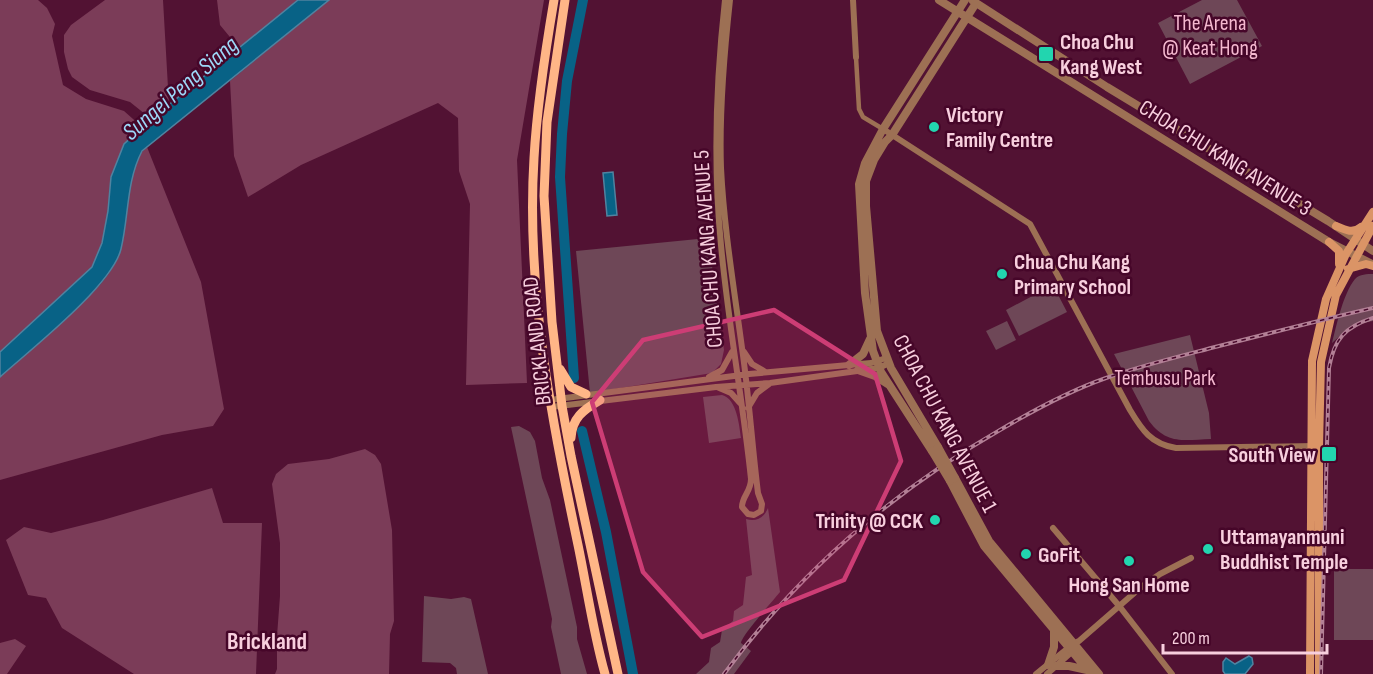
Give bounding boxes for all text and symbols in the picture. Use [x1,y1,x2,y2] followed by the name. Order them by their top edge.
[1162,10,1258,62] park label: The Arena @ Keat Hong
[1060,29,1142,81] place label: Choa Chu Kang West
[116,30,244,147] water label: Sungei Peng Siang
[1037,45,1055,63] marker: Choa Chu Kang West
[1134,94,1317,222] street label: CHOA CHU KANG AVENUE 3
[946,102,1053,154] place label: Victory Family Centre
[927,120,941,134] marker: Victory Family Centre
[688,149,729,349] street label: CHOA CHU KANG AVENUE 5
[1014,249,1131,301] place label: Chua Chu Kang Primary School
[995,267,1009,281] marker: Chua Chu Kang Primary School
[517,275,558,407] street label: BRICKLAND ROAD
[887,330,1003,517] street label: CHOA CHU KANG AVENUE 1
[1114,365,1216,392] park label: Tembusu Park
[1229,442,1316,469] place label: South View
[1320,445,1338,463] marker: South View
[815,508,923,535] place label: Trinity @ CCK
[928,513,942,527] marker: Trinity @ CCK
[1220,524,1348,576] place label: Uttamayanmuni Buddhist Temple
[1038,542,1080,569] place label: GoFit
[1201,542,1215,556] marker: Uttamayanmuni Buddhist Temple
[1019,547,1033,561] marker: GoFit
[1122,554,1136,568] marker: Hong San Home
[1068,572,1190,599] place label: Hong San Home
[1163,617,1326,655] scale bar
[227,627,307,656] district label: Brickland
[1172,628,1210,649] text: 200 m

